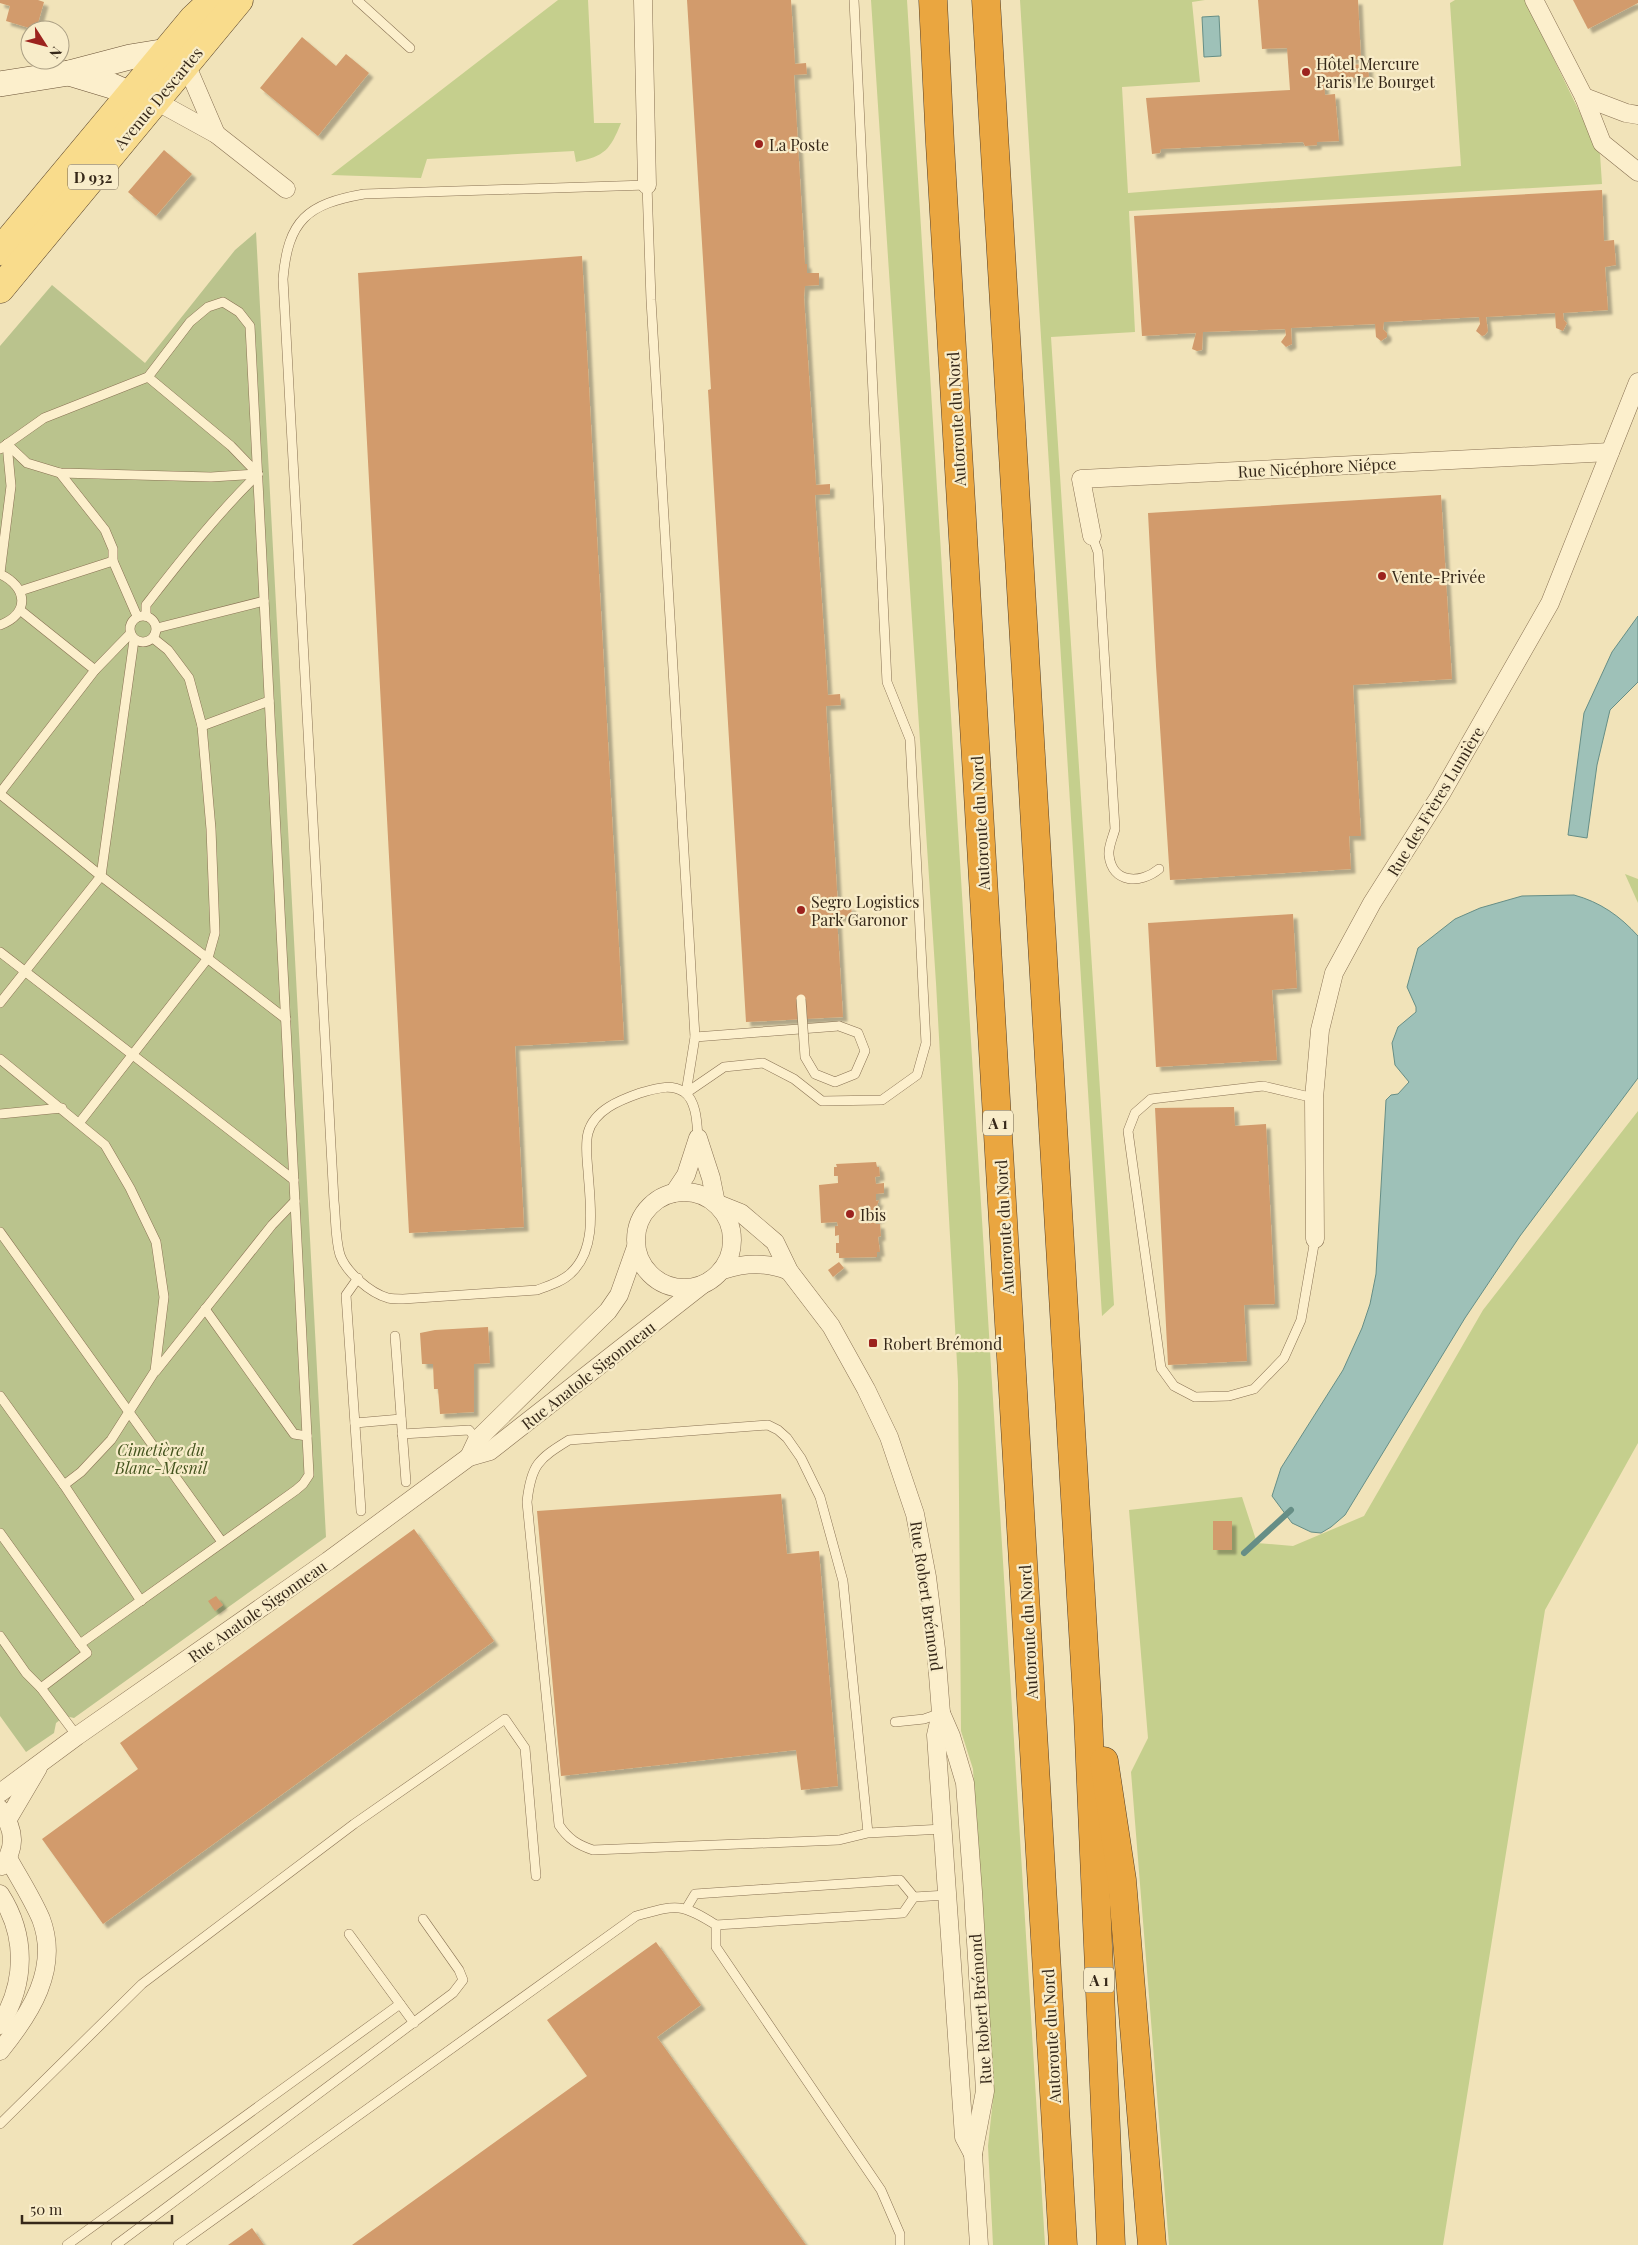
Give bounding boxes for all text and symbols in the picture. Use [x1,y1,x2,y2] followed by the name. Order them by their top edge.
[20,20,70,70] north arrow
[108,42,207,154] street label: Avenue Descartes
[45,43,67,63] text: N
[1316,53,1435,92] place label: Hôtel Mercure Paris Le Bourget
[1300,66,1312,78] marker: Hôtel Mercure Paris Le Bourget
[769,134,829,155] place label: La Poste
[753,138,765,150] marker: La Poste
[68,164,118,190] road number: D 932
[942,351,970,488] street label: Autoroute du Nord
[1237,452,1397,482] street label: Rue Nicéphore Niépce
[1391,566,1486,587] place label: Vente-Privée
[1376,570,1388,582] marker: Vente-Privée
[1382,722,1488,880] street label: Rue des Frères Lumière
[966,755,994,892] street label: Autoroute du Nord
[811,891,919,930] place label: Segro Logistics Park Garonor
[795,904,807,916] marker: Segro Logistics Park Garonor
[983,1110,1013,1136] road number: A 1
[990,1159,1018,1296] street label: Autoroute du Nord
[860,1204,886,1225] place label: Ibis
[844,1208,856,1220] marker: Ibis
[517,1316,659,1434] street label: Rue Anatole Sigonneau
[883,1333,1002,1354] place label: Robert Brémond
[867,1337,879,1349] marker: Robert Brémond
[114,1439,208,1478] park label: Cimetière du Blanc-Mesnil
[906,1520,948,1672] street label: Rue Robert Brémond
[184,1555,330,1667] street label: Rue Anatole Sigonneau
[1014,1564,1042,1701] street label: Autoroute du Nord
[964,1933,996,2085] street label: Rue Robert Brémond
[1037,1968,1065,2105] street label: Autoroute du Nord
[1084,1968,1114,1992] road number: A 1
[22,2192,172,2224] scale bar
[30,2199,63,2219] text: 50 m

